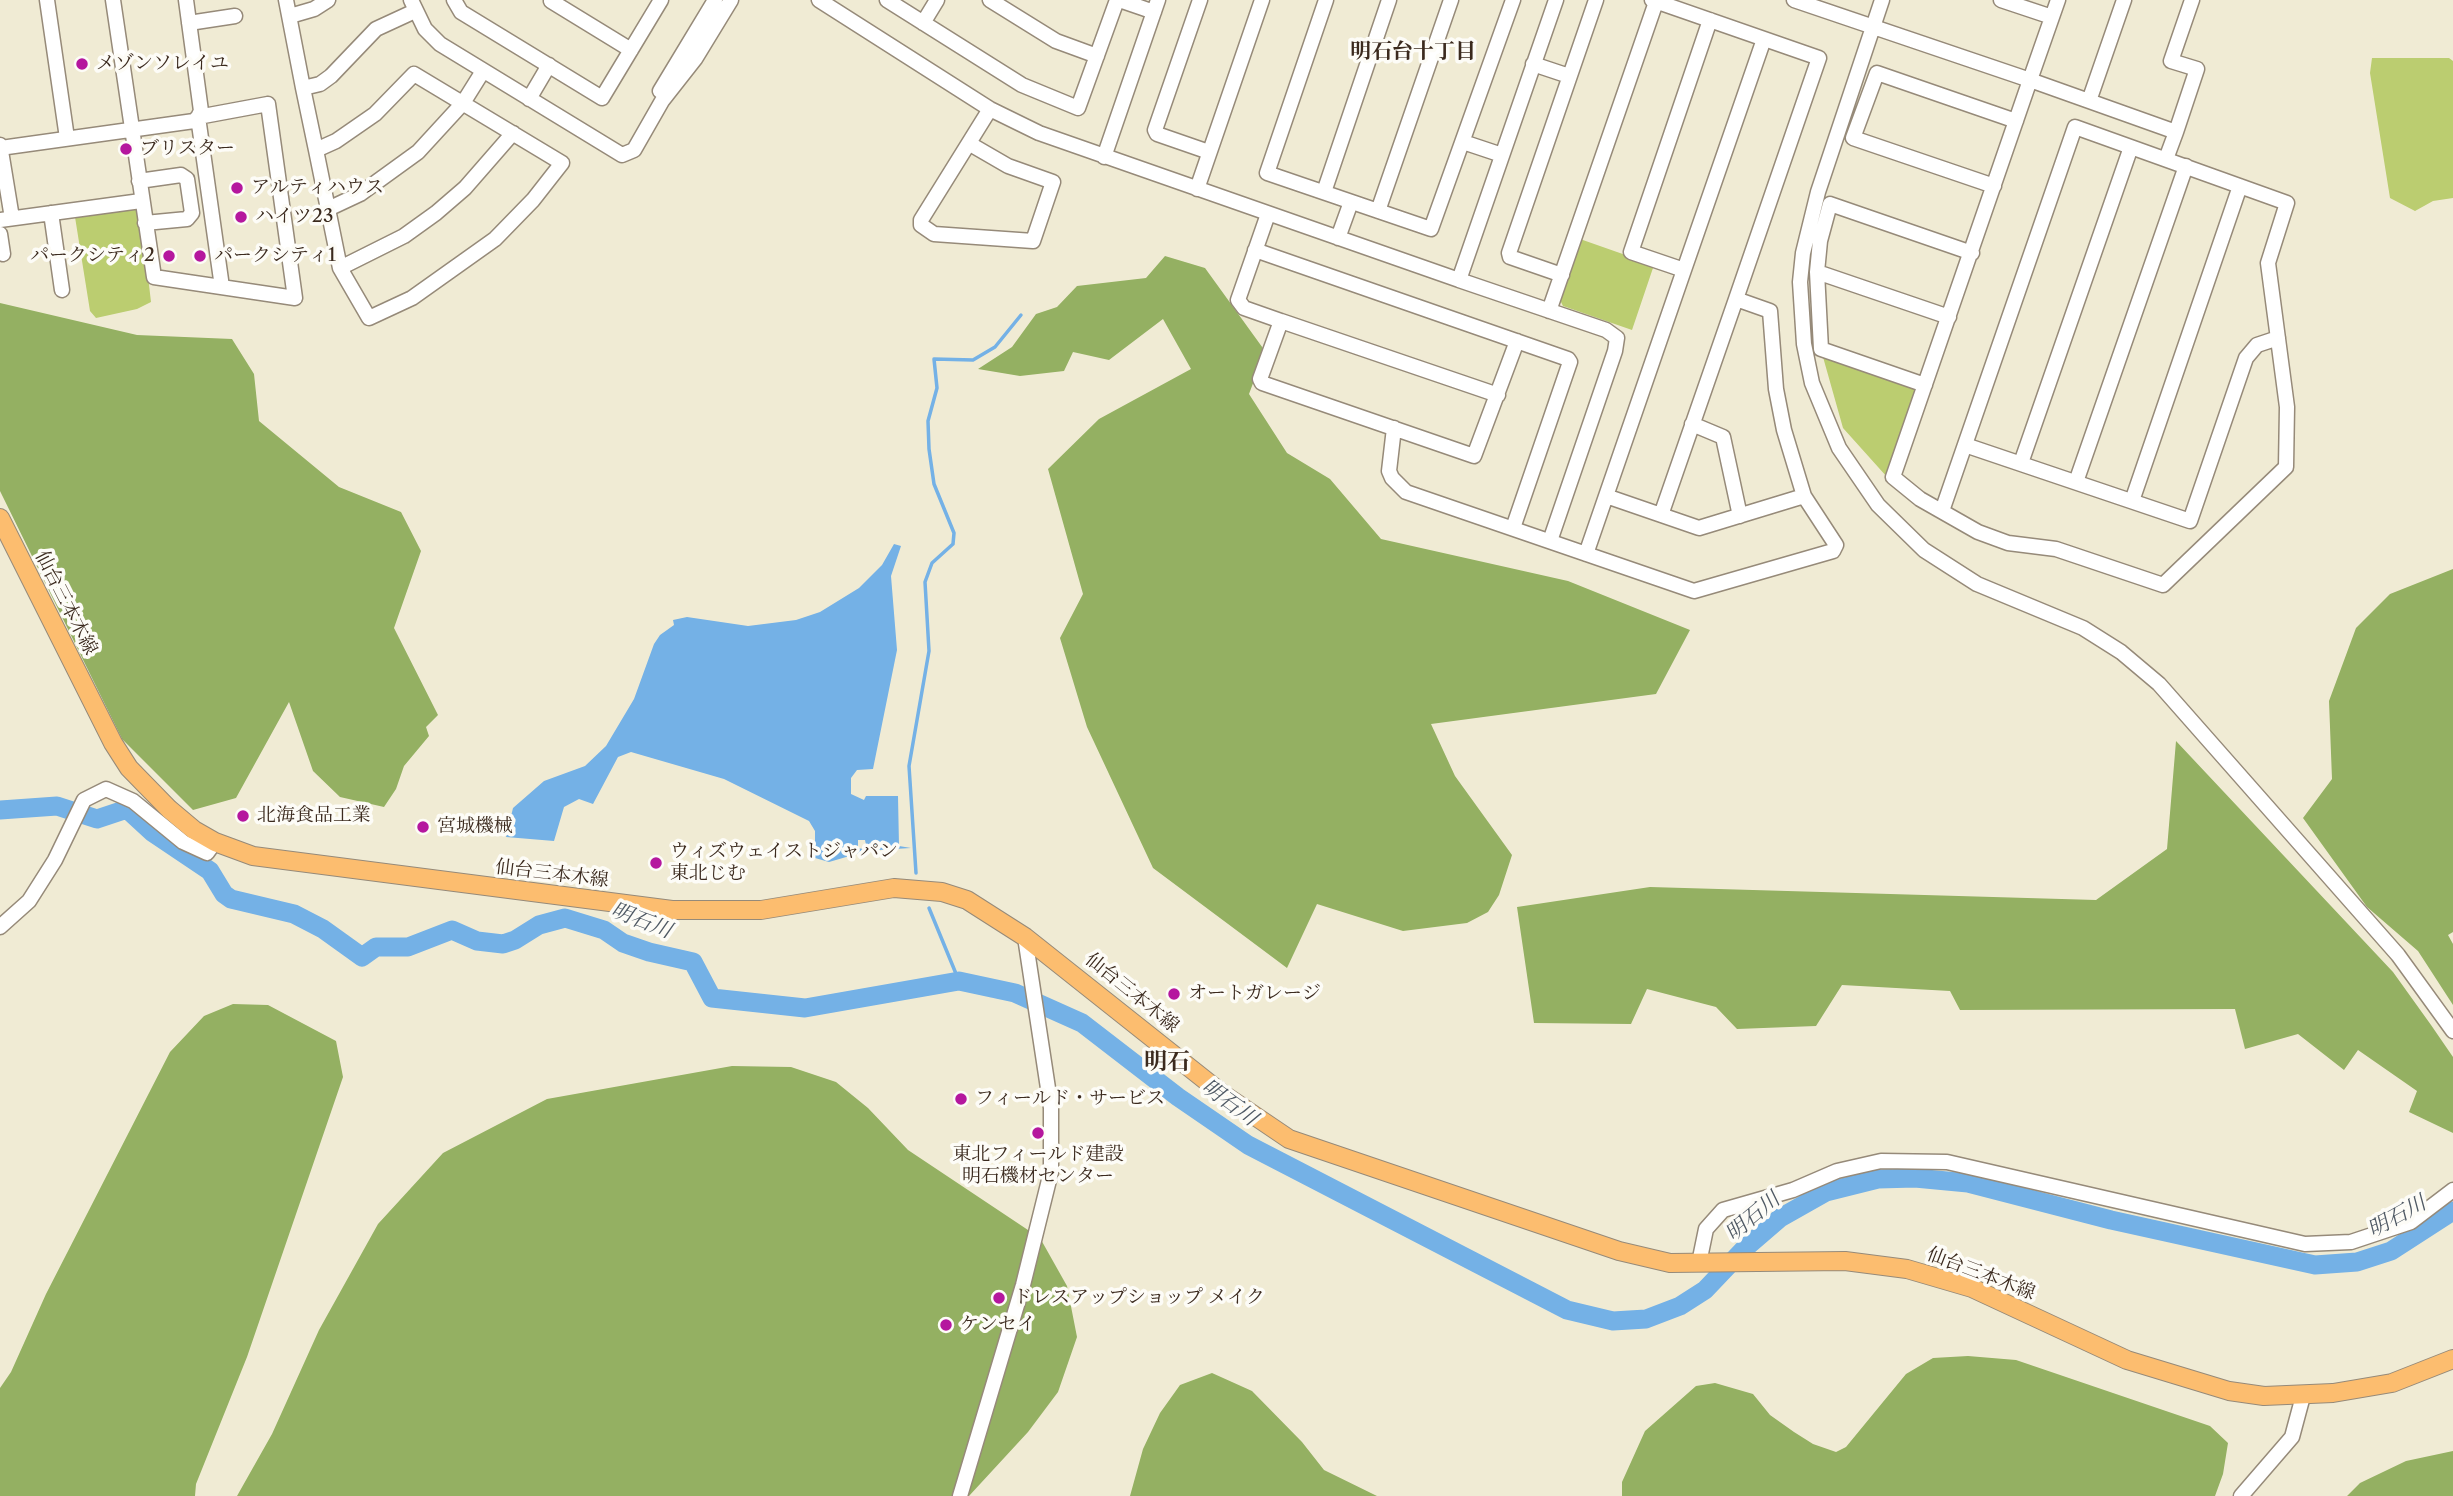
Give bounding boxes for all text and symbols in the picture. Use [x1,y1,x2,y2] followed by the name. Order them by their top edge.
[1350,39,1476,65] district label: 明石台十丁目
[96,53,229,75] place label: メゾンソレイユ
[74,56,90,72] marker: メゾンソレイユ
[140,138,235,160] place label: ブリスター
[118,141,134,157] marker: ブリスター
[251,177,384,199] place label: アルティハウス
[229,180,245,196] marker: アルティハウス
[255,206,333,228] place label: ハイツ23
[233,209,249,225] marker: ハイツ23
[30,245,155,267] place label: パークシティ2
[214,245,336,267] place label: パークシティ1
[161,248,177,264] marker: パークシティ2
[192,248,208,264] marker: パークシティ1
[30,547,102,659] street label: 仙台三本木線
[257,805,371,827] place label: 北海食品工業
[235,808,251,824] marker: 北海食品工業
[437,816,513,838] place label: 宮城機械
[415,819,431,835] marker: 宮城機械
[670,841,898,885] place label: ウィズウェイストジャパン 東北じむ
[648,855,664,871] marker: ウィズウェイストジャパン 東北じむ
[494,856,610,892] street label: 仙台三本木線
[607,898,675,944] water label: 明石川
[1081,948,1183,1038] street label: 仙台三本木線
[1188,983,1321,1005] place label: オートガレージ
[1166,986,1182,1002] marker: オートガレージ
[1144,1048,1190,1076] district label: 明石
[1196,1074,1262,1132] water label: 明石川
[975,1088,1165,1110] place label: フィールド・サービス
[953,1091,969,1107] marker: フィールド・サービス
[1030,1125,1046,1141] marker: 東北フィールド建設 明石機材センター
[953,1144,1123,1188] place label: 東北フィールド建設 明石機材センター
[1721,1187,1785,1247] water label: 明石川
[2363,1191,2431,1243] water label: 明石川
[1924,1243,2038,1305] street label: 仙台三本木線
[1013,1287,1265,1309] place label: ドレスアップショップ メイク
[991,1290,1007,1306] marker: ドレスアップショップ メイク
[960,1314,1036,1336] place label: ケンセイ
[938,1317,954,1333] marker: ケンセイ

